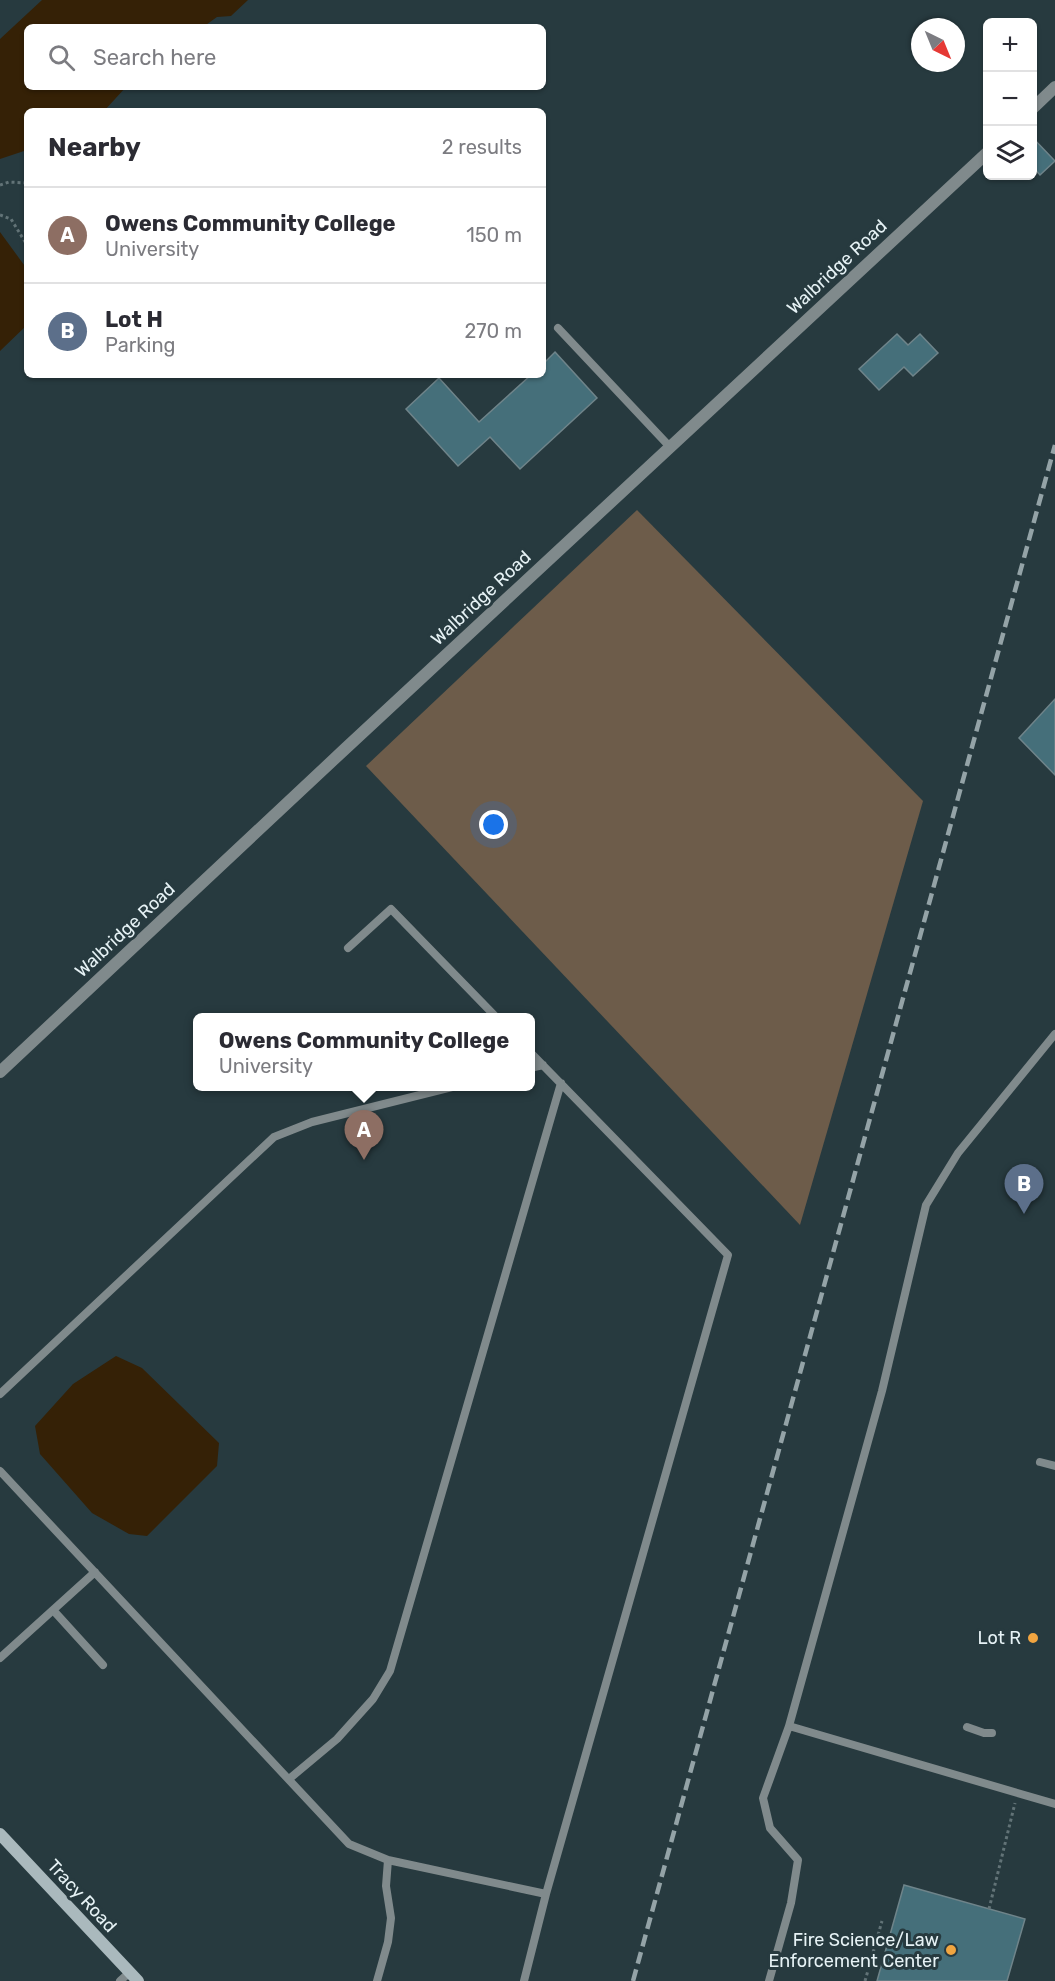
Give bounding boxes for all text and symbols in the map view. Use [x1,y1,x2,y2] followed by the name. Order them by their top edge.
[911,18,965,72] north arrow
[983,18,1037,180] map controls
[983,18,1037,72] button: +
[24,24,546,90] search box
[45,41,78,74] icon: search
[93,44,216,71] text: Search here
[983,72,1037,126] button: −
[983,126,1037,180] button: layers
[48,132,141,163] text: Nearby
[442,135,522,159] text: 2 results
[105,210,396,237] text: Owens Community College
[782,215,892,319] street label: Walbridge Road
[60,223,75,247] text: A
[466,223,522,247] text: 150 m
[105,237,199,261] text: University
[105,306,163,333] text: Lot H
[60,319,75,343] text: B
[465,319,522,343] text: 270 m
[105,333,176,357] text: Parking
[426,546,536,650] street label: Walbridge Road
[479,810,508,839] your location
[70,878,180,982] street label: Walbridge Road
[193,1013,535,1091] popup
[219,1027,509,1054] text: Owens Community College
[219,1054,313,1078] text: University
[344,1110,384,1160] pin: A
[1004,1164,1044,1214] pin: B
[978,1627,1021,1649] place label: Lot R
[1026,1631,1040,1645] marker: Lot R
[43,1855,121,1937] street label: Tracy Road
[768,1929,939,1972] place label: Fire Science/Law Enforcement Center
[944,1943,958,1957] marker: Fire Science/Law Enforcement Center

